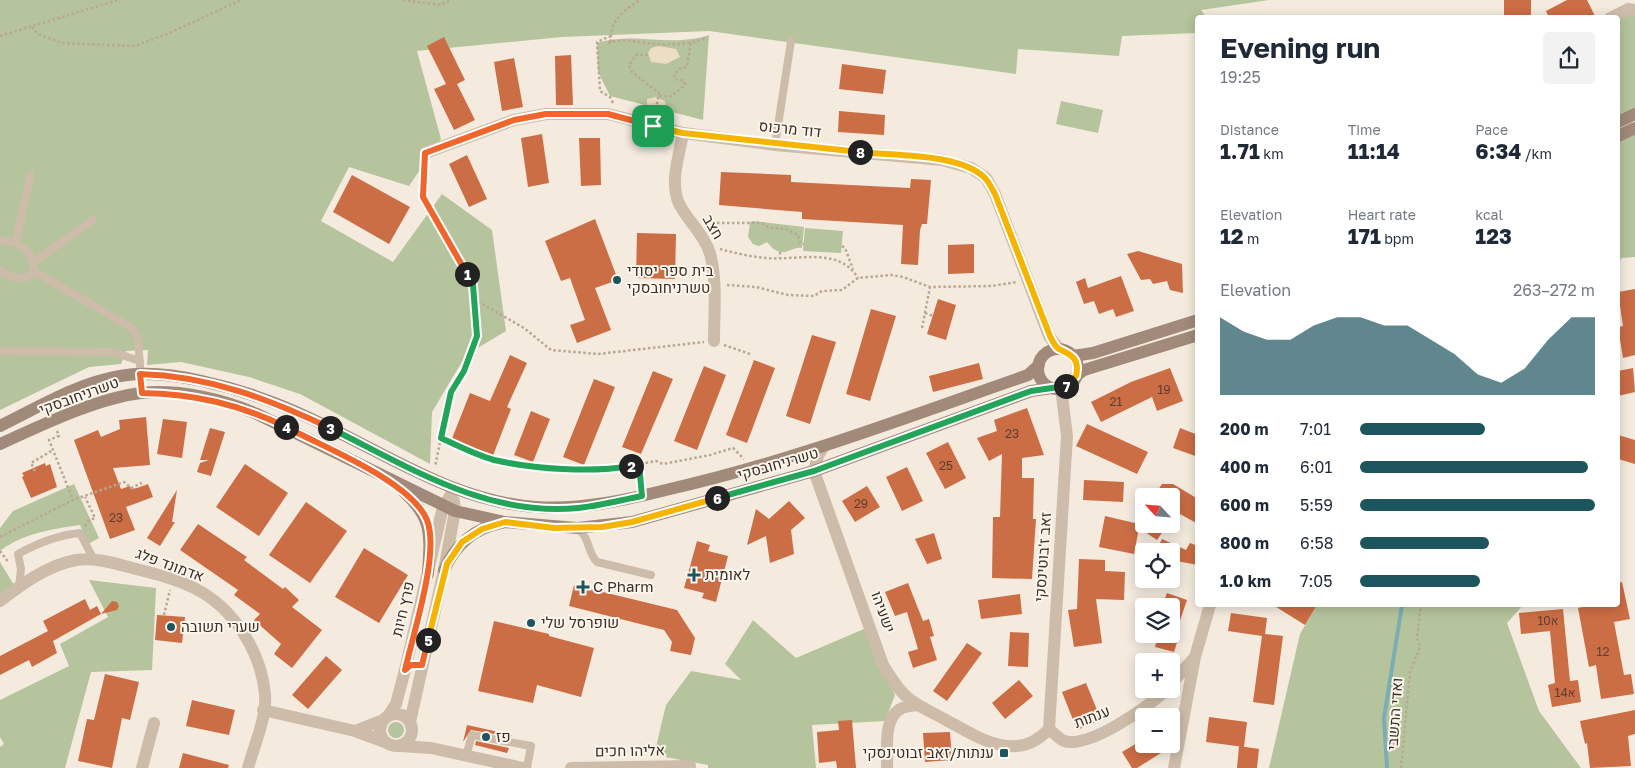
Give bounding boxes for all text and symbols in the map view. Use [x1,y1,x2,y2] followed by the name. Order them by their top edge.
[1220,31,1380,64] text: Evening run
[1543,32,1595,84] button: share
[1220,67,1261,87] text: 19:25
[632,105,674,147] pin
[639,112,667,140] icon: arrive
[758,116,822,140] street label: דוד מרכוס
[1220,121,1279,138] text: Distance
[1348,121,1381,138] text: Time
[1475,121,1508,138] text: Pace
[1220,138,1260,164] text: 1.71
[1348,138,1400,164] text: 11:14
[1475,138,1521,164] text: 6:34
[848,140,872,164] pin: 8
[856,144,865,161] text: 8
[1260,145,1284,162] text: km
[1521,145,1552,162] text: /km
[1220,206,1282,223] text: Elevation
[1348,206,1416,223] text: Heart rate
[1475,206,1503,223] text: kcal
[700,211,728,242] street label: חצב
[1220,223,1244,249] text: 12
[1348,223,1381,249] text: 171
[1475,223,1512,249] text: 123
[1244,230,1260,247] text: m
[1381,230,1414,247] text: bpm
[627,261,714,296] place label: בית ספר יסודי טשרניחובסקי
[454,262,480,286] pin: 1
[464,266,471,283] text: 1
[611,274,623,286] marker: בית ספר יסודי טשרניחובסקי
[1220,280,1291,300] text: Elevation
[1513,280,1595,300] text: 263–272 m
[36,372,121,418] street label: טשרניחובסקי
[1054,374,1078,398] pin: 7
[1063,378,1070,395] text: 7
[1157,382,1171,397] house number: 19
[1110,394,1123,409] house number: 21
[274,414,298,440] pin: 4
[318,416,342,440] pin: 3
[282,419,291,436] text: 4
[1220,419,1269,439] text: 200 m
[1300,419,1331,439] text: 7:01
[326,420,335,437] text: 3
[1005,426,1019,441] house number: 23
[735,443,820,483] street label: טשרניחובסקי
[618,454,644,478] pin: 2
[1220,457,1269,477] text: 400 m
[1300,457,1332,477] text: 6:01
[627,458,636,475] text: 2
[939,458,953,473] house number: 25
[704,486,730,510] pin: 6
[1135,488,1180,532] north arrow
[1135,488,1180,753] map controls
[713,490,722,507] text: 6
[1220,495,1269,515] text: 600 m
[1300,495,1333,515] text: 5:59
[854,496,868,511] house number: 29
[109,510,123,525] house number: 23
[1030,511,1054,603] street label: זאב ז'בוטינסקי
[1220,533,1269,553] text: 800 m
[1300,533,1334,553] text: 6:58
[134,543,207,585] street label: אדמונד פלג
[1135,543,1180,588] button: locate
[705,565,750,583] place label: לאומית
[687,568,701,582] marker: לאומית
[1220,571,1271,591] text: 1.0 km
[1300,571,1332,591] text: 7:05
[593,577,654,595] place label: C Pharm
[387,579,417,638] street label: פרץ חיות
[577,581,589,593] marker: C Pharm
[868,588,900,635] street label: ישעיהו
[1135,598,1180,643] button: layers
[541,613,619,631] place label: שופרסל שלי
[1538,613,1559,628] house number: 10א
[181,617,260,635] place label: שערי תשובה
[525,617,537,629] marker: שופרסל שלי
[165,621,177,633] marker: שערי תשובה
[416,628,440,652] pin: 5
[424,632,433,649] text: 5
[1597,644,1609,659] house number: 12
[1135,653,1180,698] button: +
[1382,677,1406,751] street label: ואדי התשבי
[1555,685,1576,700] house number: 14א
[1071,701,1112,731] street label: ענתות
[1135,708,1180,753] button: −
[496,727,511,745] place label: פז
[480,731,492,743] marker: פז
[595,740,665,760] street label: אליהו חכים
[863,743,994,761] place label: ענתות/זאב זבוטינסקי
[998,747,1010,759] marker: ענתות/זאב זבוטינסקי

